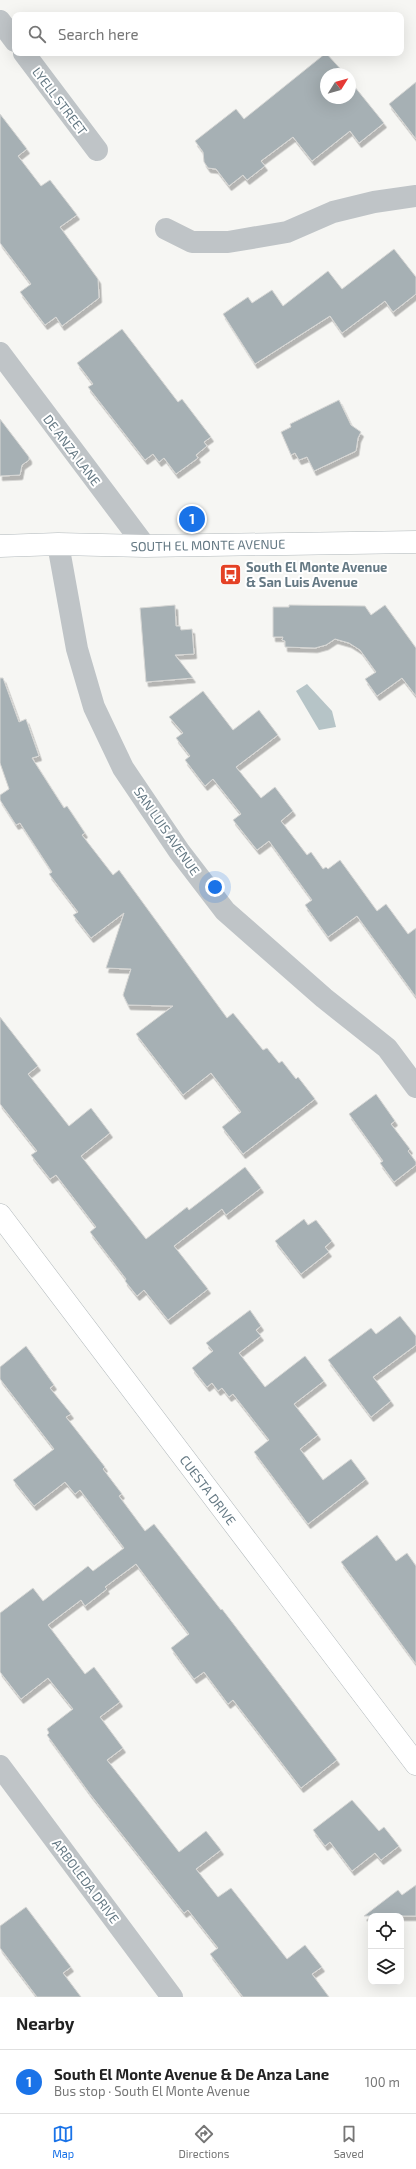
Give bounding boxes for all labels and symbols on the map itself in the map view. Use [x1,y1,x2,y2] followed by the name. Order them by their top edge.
[29,64,91,139] street label: LYELL STREET
[320,68,356,104] north arrow
[40,411,104,489] street label: DE ANZA LANE
[179,504,205,534] pin: 1
[130,536,286,554] street label: SOUTH EL MONTE AVENUE
[246,559,387,590] place label: South El Monte Avenue & San Luis Avenue
[217,561,243,587] bus stop icon: South El Monte Avenue & San Luis Avenue
[131,784,203,878] street label: SAN LUIS AVENUE
[205,877,225,897] your location
[177,1452,239,1528] street label: CUESTA DRIVE
[49,1836,123,1926] street label: ARBOLEDA DRIVE

